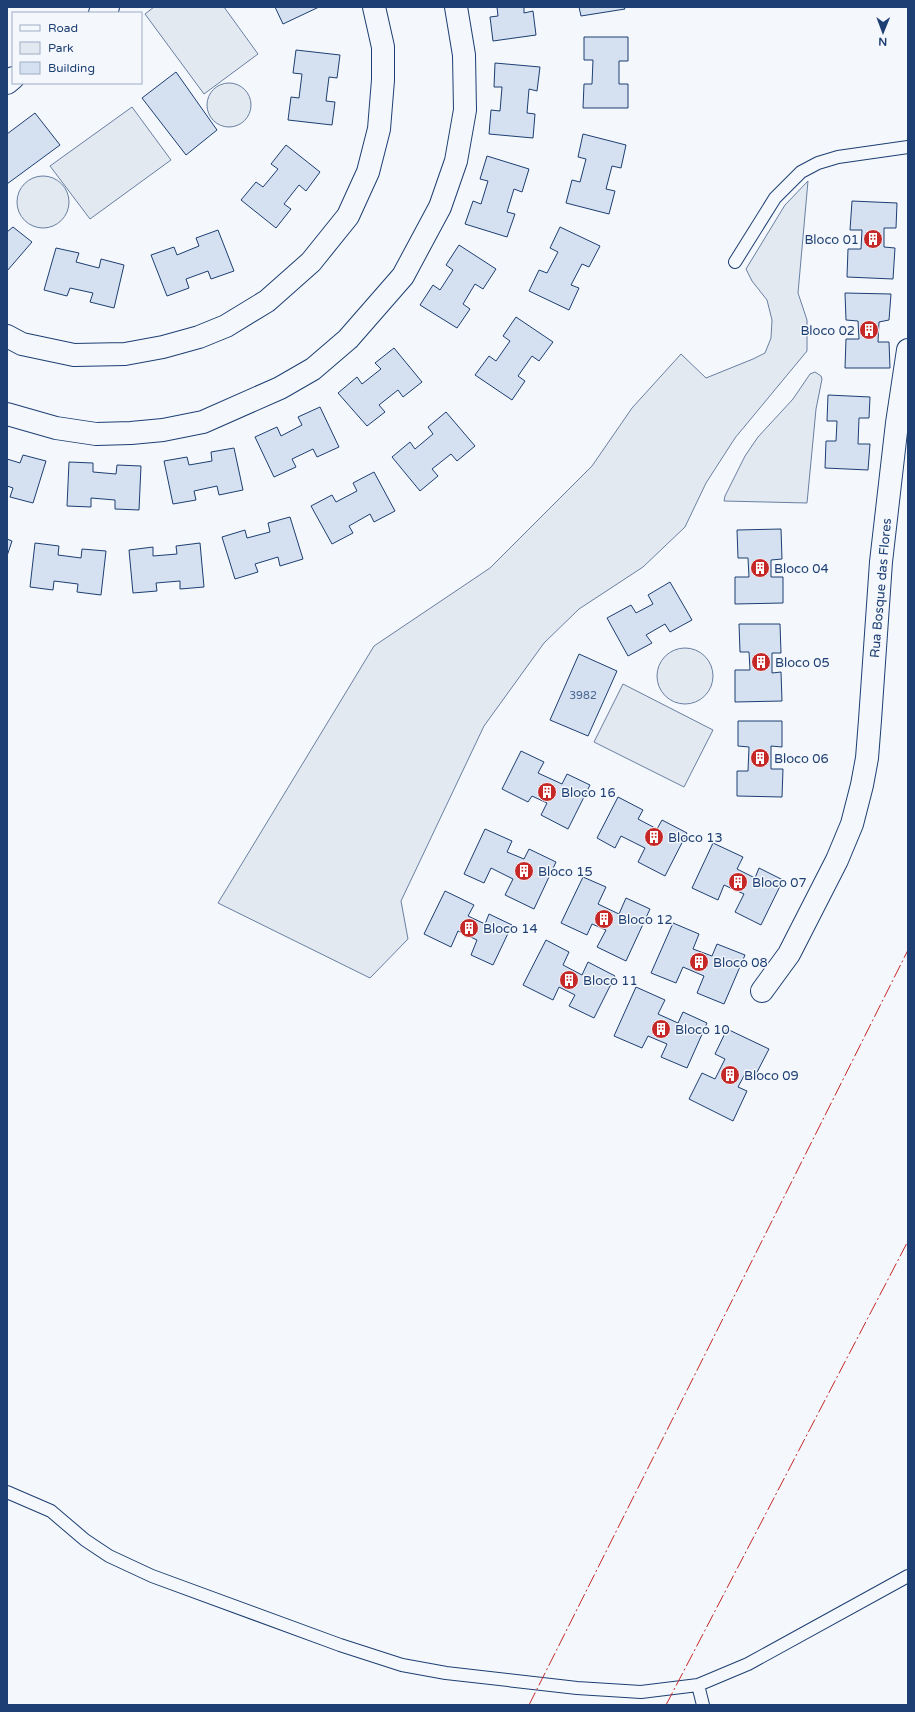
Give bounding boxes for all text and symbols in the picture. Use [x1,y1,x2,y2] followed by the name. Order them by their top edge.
[12,12,142,84] legend
[863,12,903,52] north arrow
[48,21,78,35] text: Road
[878,35,887,48] text: N
[48,41,74,55] text: Park
[48,61,95,75] text: Building
[862,228,884,250] building icon: Bloco 01
[804,232,859,248] place label: Bloco 01
[858,319,880,341] building icon: Bloco 02
[800,323,855,339] place label: Bloco 02
[867,518,895,659] street label: Rua Bosque das Flores
[749,557,771,579] building icon: Bloco 04
[774,561,829,577] place label: Bloco 04
[750,651,772,673] building icon: Bloco 05
[775,655,830,671] place label: Bloco 05
[569,689,597,702] house number: 3982
[749,747,771,769] building icon: Bloco 06
[774,751,829,767] place label: Bloco 06
[536,781,558,803] building icon: Bloco 16
[561,785,616,801] place label: Bloco 16
[643,826,665,848] building icon: Bloco 13
[668,830,723,846] place label: Bloco 13
[513,860,535,882] building icon: Bloco 15
[538,864,593,880] place label: Bloco 15
[727,871,749,893] building icon: Bloco 07
[752,875,807,891] place label: Bloco 07
[593,908,615,930] building icon: Bloco 12
[618,912,673,928] place label: Bloco 12
[458,917,480,939] building icon: Bloco 14
[483,921,538,937] place label: Bloco 14
[688,951,710,973] building icon: Bloco 08
[713,955,768,971] place label: Bloco 08
[558,969,580,991] building icon: Bloco 11
[583,973,638,989] place label: Bloco 11
[650,1018,672,1040] building icon: Bloco 10
[675,1022,730,1038] place label: Bloco 10
[719,1064,741,1086] building icon: Bloco 09
[744,1068,799,1084] place label: Bloco 09

